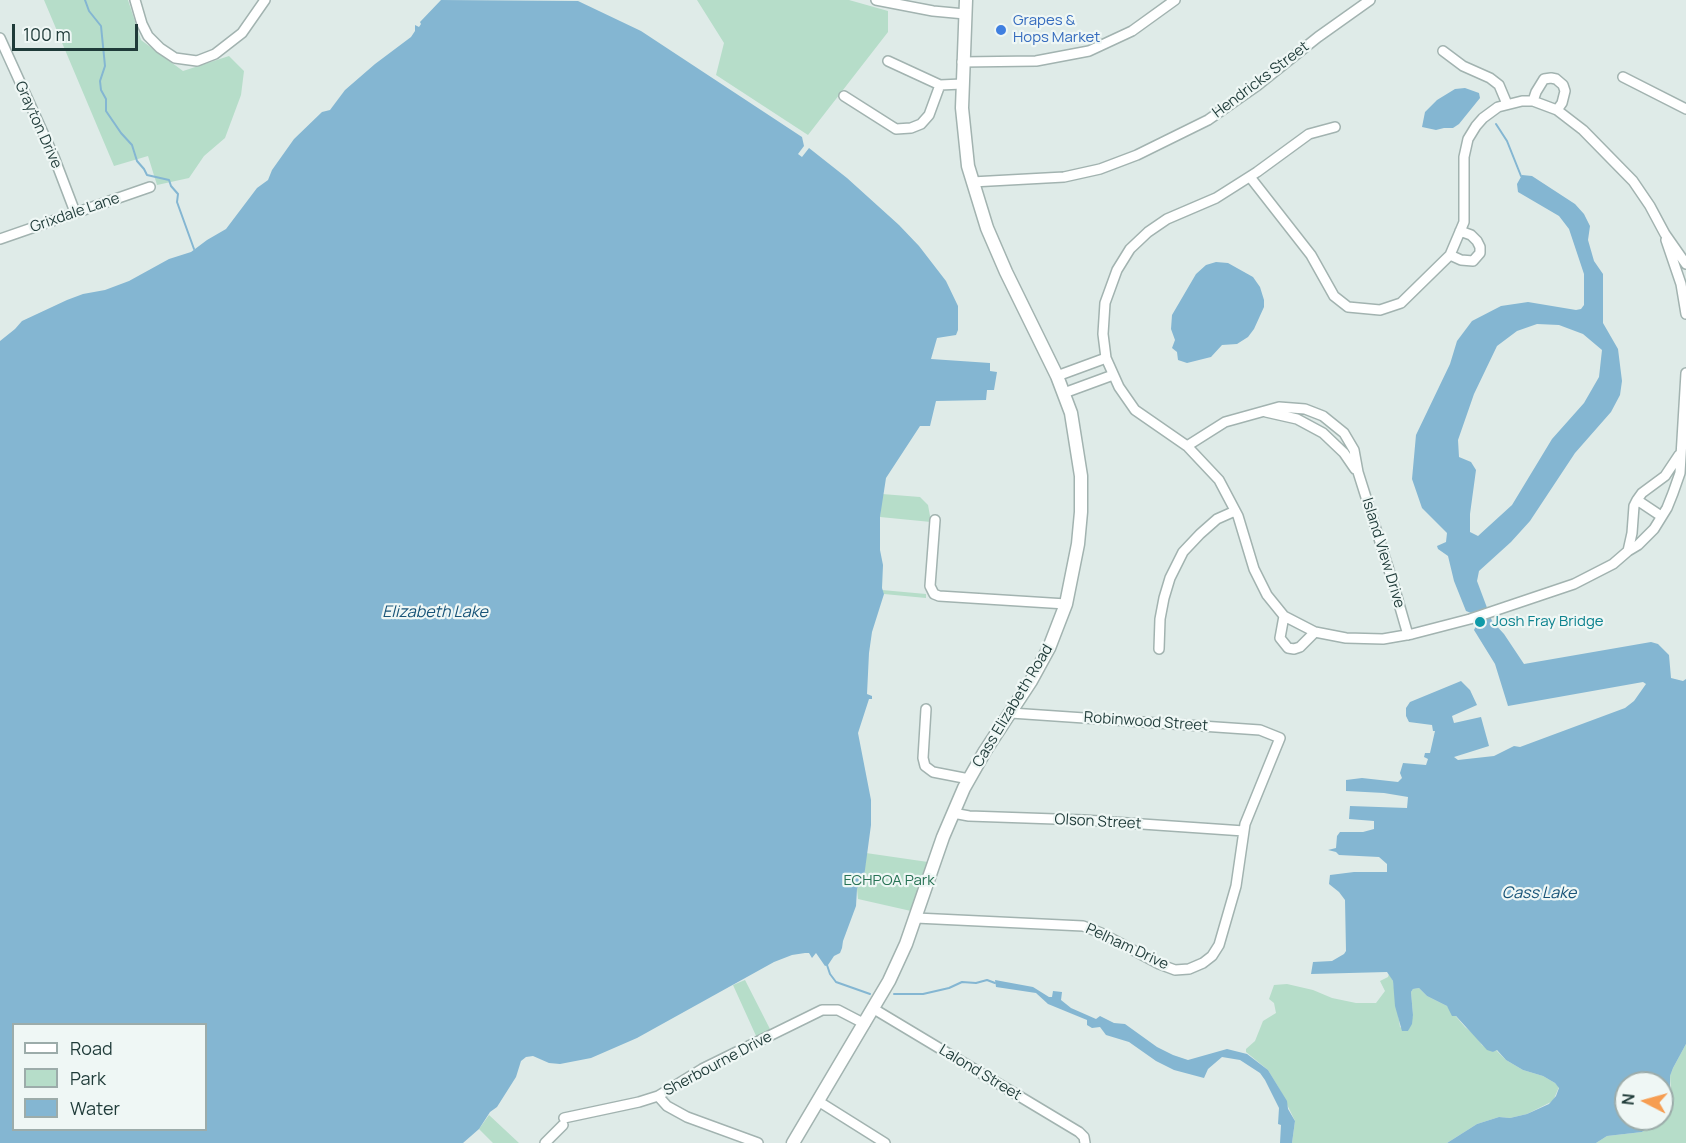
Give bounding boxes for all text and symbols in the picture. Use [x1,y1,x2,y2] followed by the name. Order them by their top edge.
[15,12,141,50] scale bar
[1013,12,1100,47] place label: Grapes & Hops Market
[23,22,71,46] text: 100 m
[994,23,1008,37] marker: Grapes & Hops Market
[1209,38,1313,122] street label: Hendricks Street
[11,79,65,171] street label: Grayton Drive
[28,189,122,237] street label: Grixdale Lane
[1358,496,1408,610] street label: Island View Drive
[382,603,488,623] water label: Elizabeth Lake
[1492,613,1604,631] place label: Josh Fray Bridge
[1473,615,1487,629] marker: Josh Fray Bridge
[969,641,1057,771] street label: Cass Elizabeth Road
[1083,709,1209,735] street label: Robinwood Street
[1054,811,1142,833] street label: Olson Street
[843,872,935,890] park label: ECHPOA Park
[1502,884,1576,904] water label: Cass Lake
[1083,920,1171,974] street label: Pelham Drive
[12,1023,207,1131] legend
[661,1028,775,1100] street label: Sherbourne Drive
[70,1036,113,1060] text: Road
[935,1041,1025,1105] street label: Lalond Street
[70,1066,106,1090] text: Park
[1614,1071,1674,1131] north arrow
[1617,1092,1640,1106] text: N
[70,1096,120,1120] text: Water

